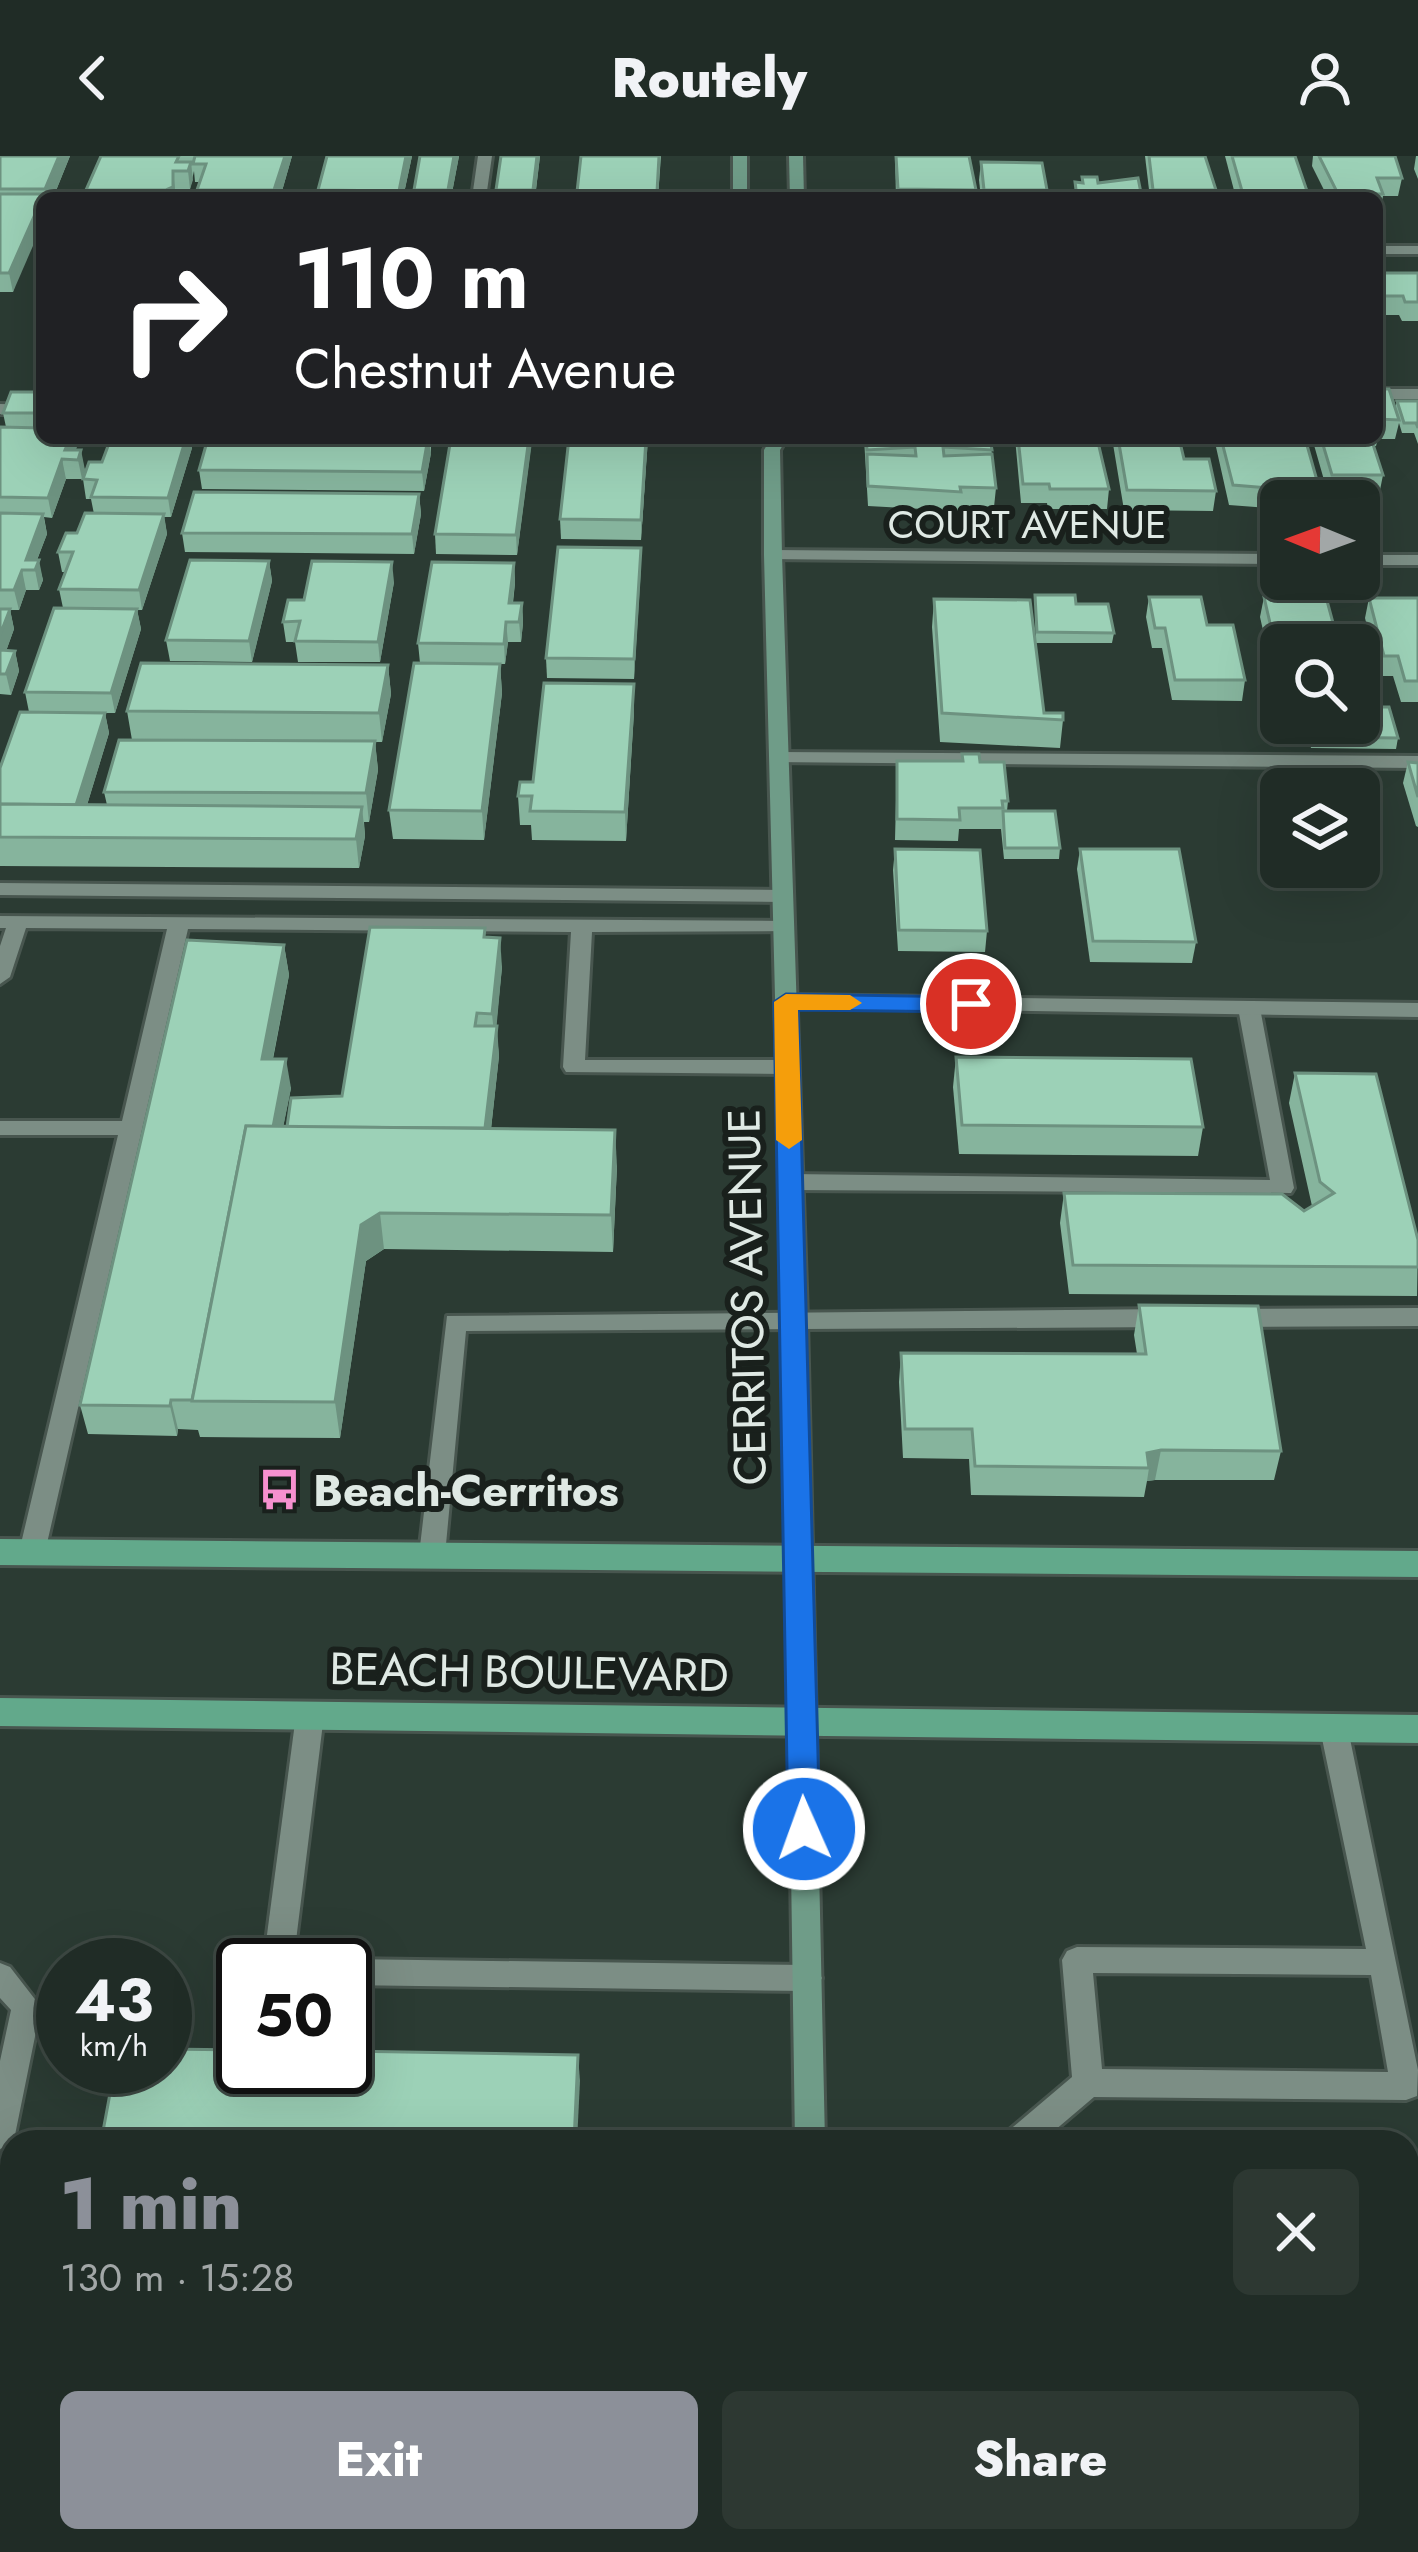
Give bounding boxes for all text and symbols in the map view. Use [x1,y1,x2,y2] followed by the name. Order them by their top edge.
[611,39,807,117] text: Routely
[60,45,126,111] icon: back
[1292,45,1358,111] icon: person
[294,218,529,340] text: 110 m
[96,240,252,396] icon: right
[294,330,676,408] text: Chestnut Avenue
[1260,480,1380,600] north arrow
[1260,480,1380,888] map controls
[888,496,1166,553] street label: COURT AVENUE
[1260,624,1380,744] button: search
[1260,768,1380,888] button: layers
[920,953,1022,1055] pin
[938,971,1004,1037] icon: arrive
[711,1108,783,1486] street label: CERRITOS AVENUE
[313,1458,619,1523] place label: Beach-Cerritos
[256,1467,302,1513] bus stop icon: Beach-Cerritos
[329,1636,729,1708] street label: BEACH BOULEVARD
[741,1766,867,1892] position arrow
[216,1938,372,2094] speed limit sign: 50
[74,1957,154,2044] text: 43
[80,2024,148,2067] text: km/h
[60,2152,242,2256] text: 1 min
[1233,2169,1359,2295] button: close
[60,2249,294,2306] text: 130 m · 15:28
[60,2391,698,2529] button: Exit
[722,2391,1359,2529] button: Share

